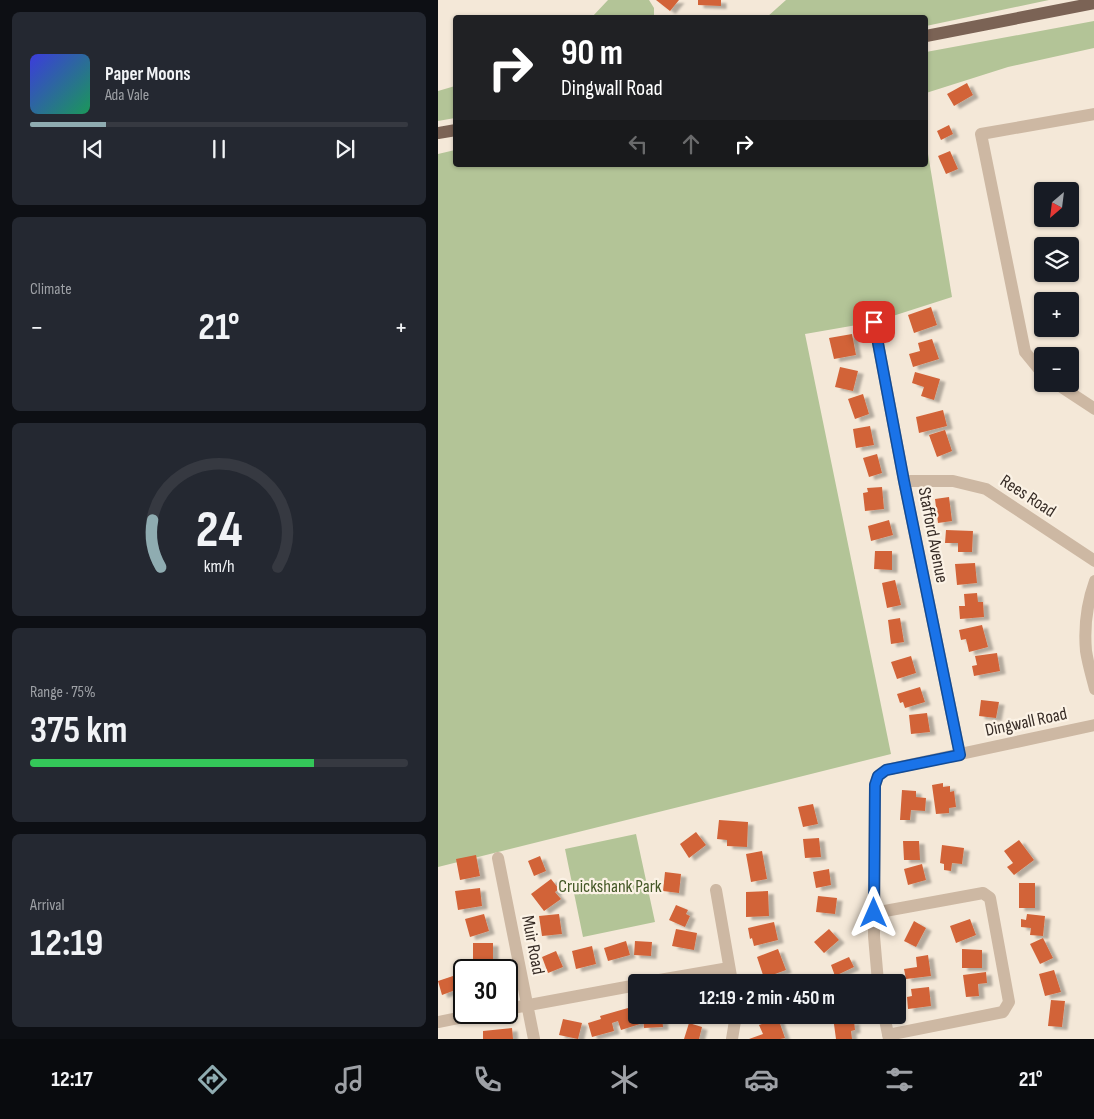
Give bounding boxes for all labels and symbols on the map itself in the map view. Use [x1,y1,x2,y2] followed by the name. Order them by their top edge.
[1034,182,1079,228] north arrow
[853,301,895,343] pin
[996,470,1060,522] street label: Rees Road
[913,486,953,584] street label: Stafford Avenue
[983,703,1069,741] street label: Dingwall Road
[558,876,662,897] park label: Cruickshank Park
[847,886,899,938] position arrow
[517,914,549,976] street label: Muir Road
[453,959,518,1024] speed limit sign: 30

